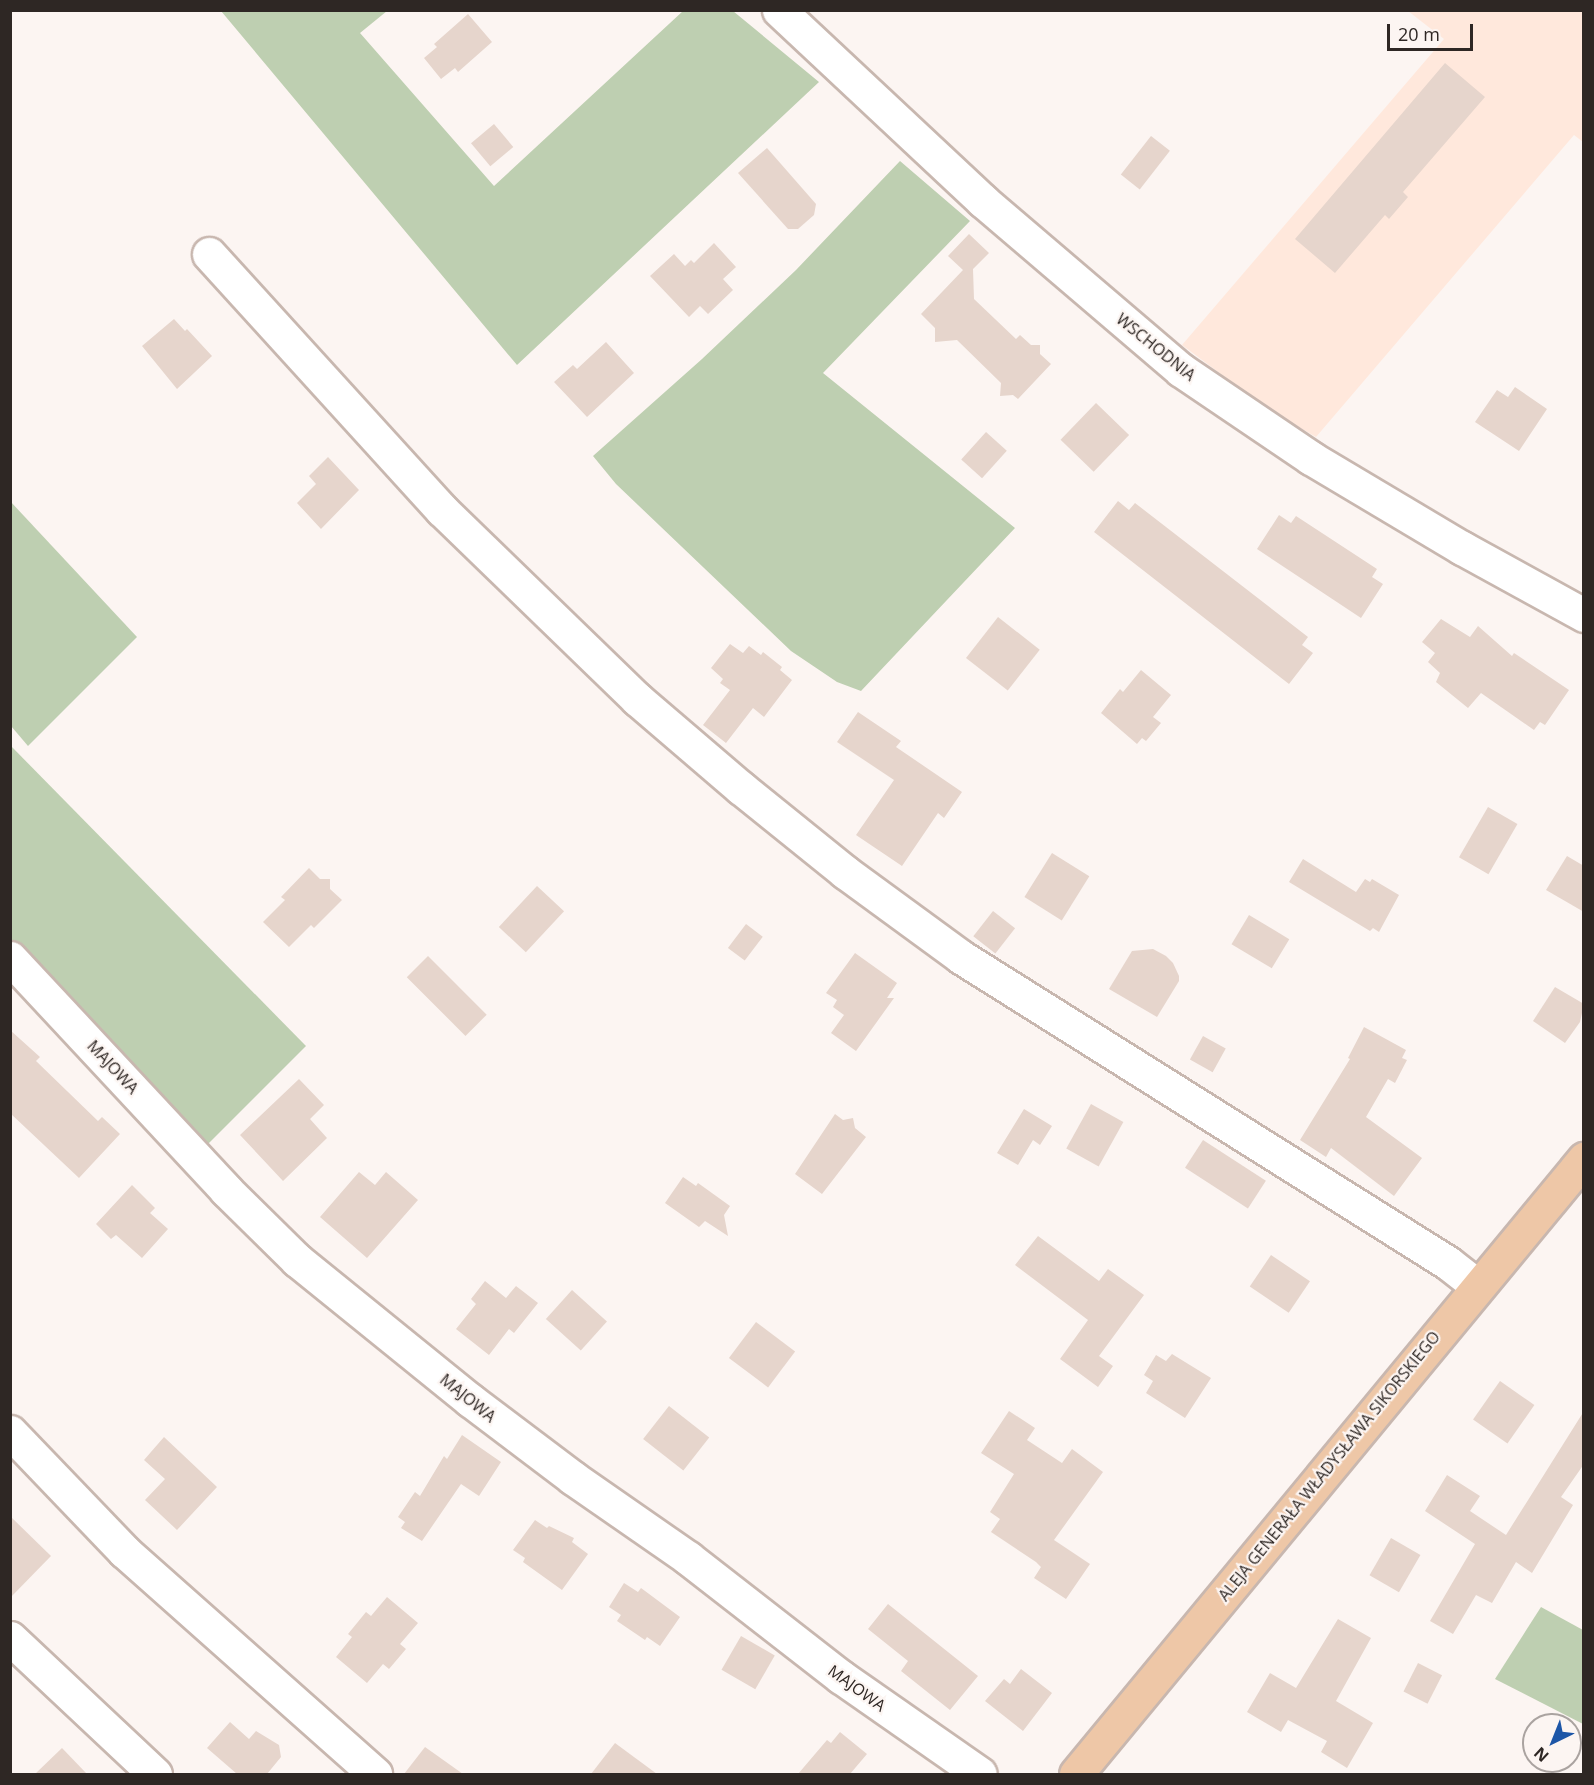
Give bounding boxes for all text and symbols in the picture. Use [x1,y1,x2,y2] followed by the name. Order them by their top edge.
[1390,12,1476,50] scale bar
[1398,22,1440,46] text: 20 m
[1113,309,1199,385] street label: WSCHODNIA
[83,1036,143,1098] street label: MAJOWA
[1214,1327,1444,1605] street label: ALEJA GENERAŁA WŁADYSŁAWA SIKORSKIEGO
[436,1370,500,1426] street label: MAJOWA
[825,1661,889,1715] street label: MAJOWA
[1522,1713,1582,1773] north arrow
[1529,1742,1553,1767] text: N

